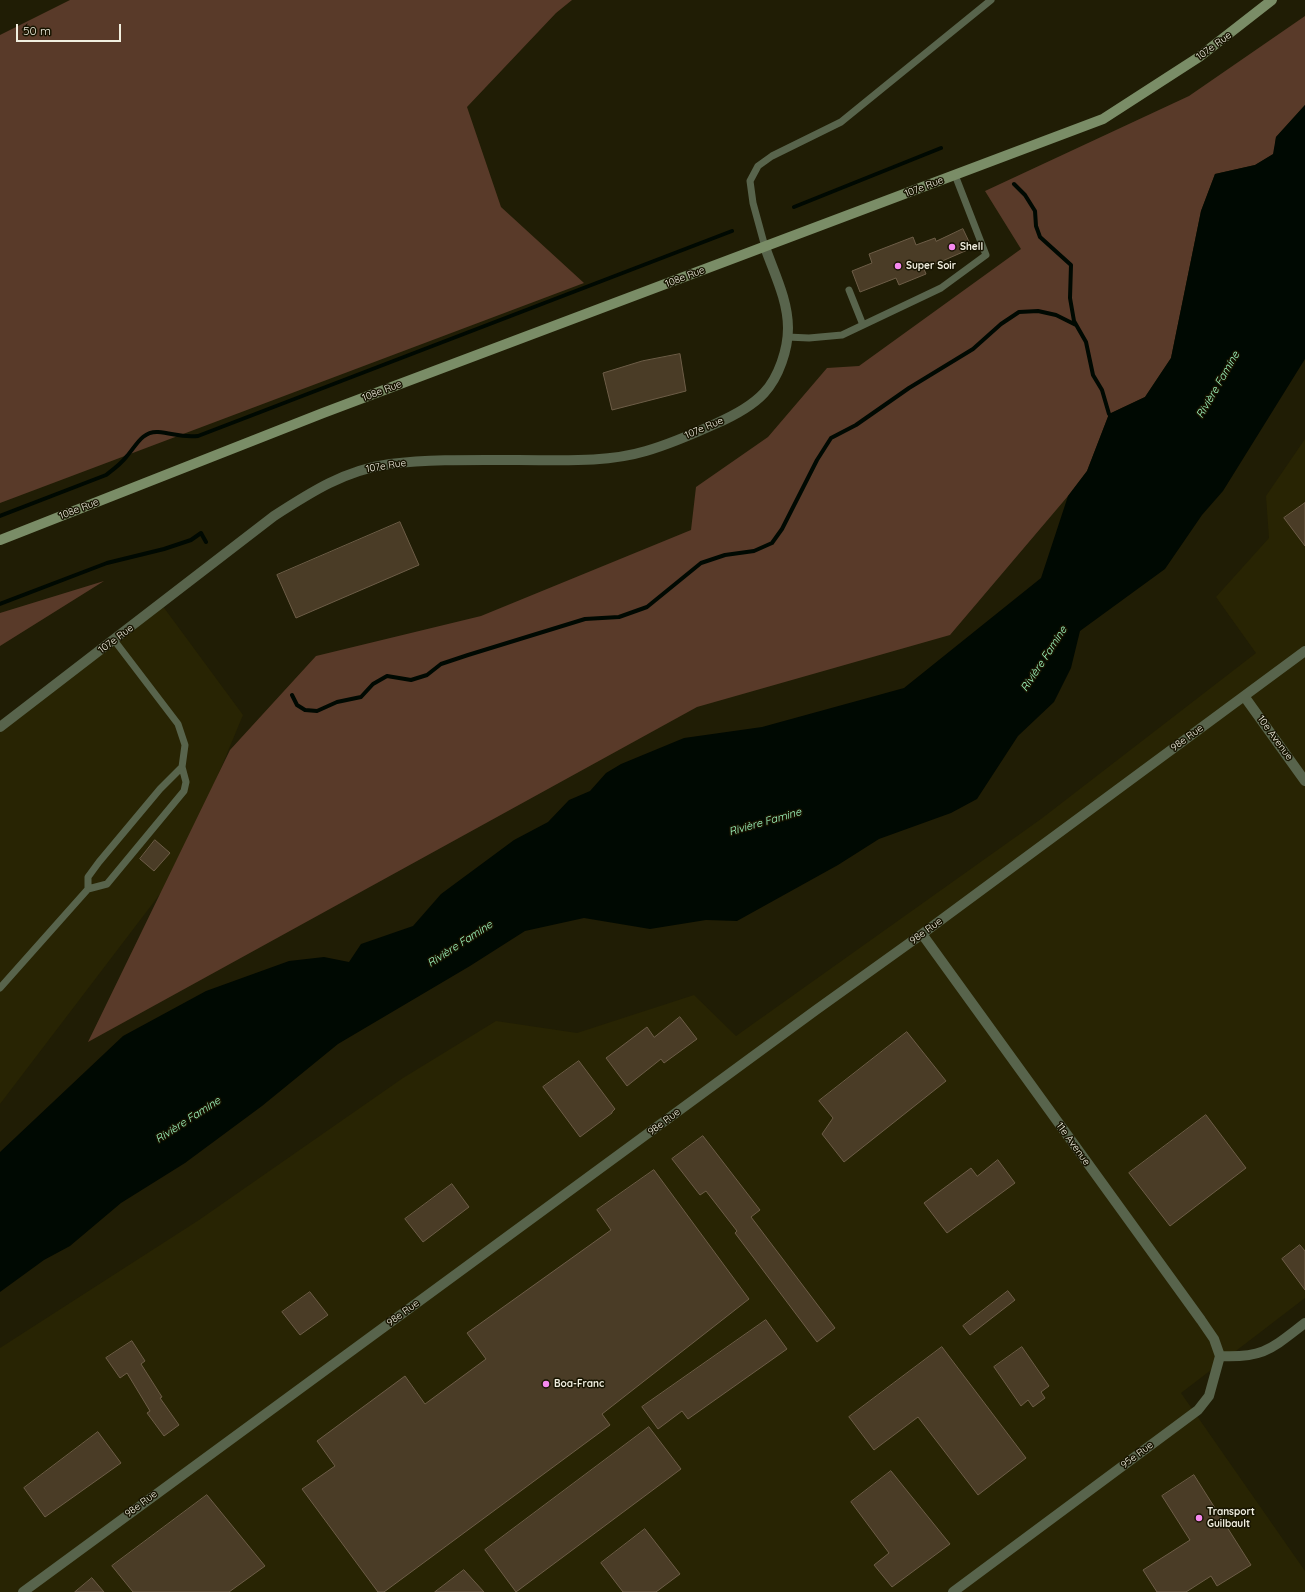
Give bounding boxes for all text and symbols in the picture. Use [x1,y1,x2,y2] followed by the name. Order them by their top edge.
[18,16,123,42] scale bar
[23,23,51,38] text: 50 m
[1194,29,1234,63] street label: 107e Rue
[903,174,945,200] street label: 107e Rue
[960,241,983,253] place label: Shell
[947,242,957,252] marker: Shell
[906,260,956,272] place label: Super Soir
[893,261,903,271] marker: Super Soir
[664,264,706,290] street label: 108e Rue
[1194,349,1242,421] water label: Rivière Famine
[361,378,403,404] street label: 108e Rue
[683,415,725,441] street label: 107e Rue
[365,457,407,475] street label: 107e Rue
[58,496,100,522] street label: 108e Rue
[96,622,136,656] street label: 107e Rue
[1018,624,1070,694] water label: Rivière Famine
[1255,713,1295,763] street label: 10e Avenue
[1168,722,1206,754] street label: 98e Rue
[727,805,803,839] water label: Rivière Famine
[907,915,945,947] street label: 98e Rue
[425,918,495,970] water label: Rivière Famine
[153,1094,223,1146] water label: Rivière Famine
[645,1106,683,1138] street label: 98e Rue
[1053,1120,1093,1168] street label: 11e Avenue
[384,1297,422,1329] street label: 98e Rue
[554,1378,604,1390] place label: Boa-Franc
[541,1379,551,1389] marker: Boa-Franc
[1118,1439,1156,1471] street label: 95e Rue
[122,1488,160,1520] street label: 98e Rue
[1207,1506,1255,1530] place label: Transport Guilbault
[1194,1513,1204,1523] marker: Transport Guilbault

